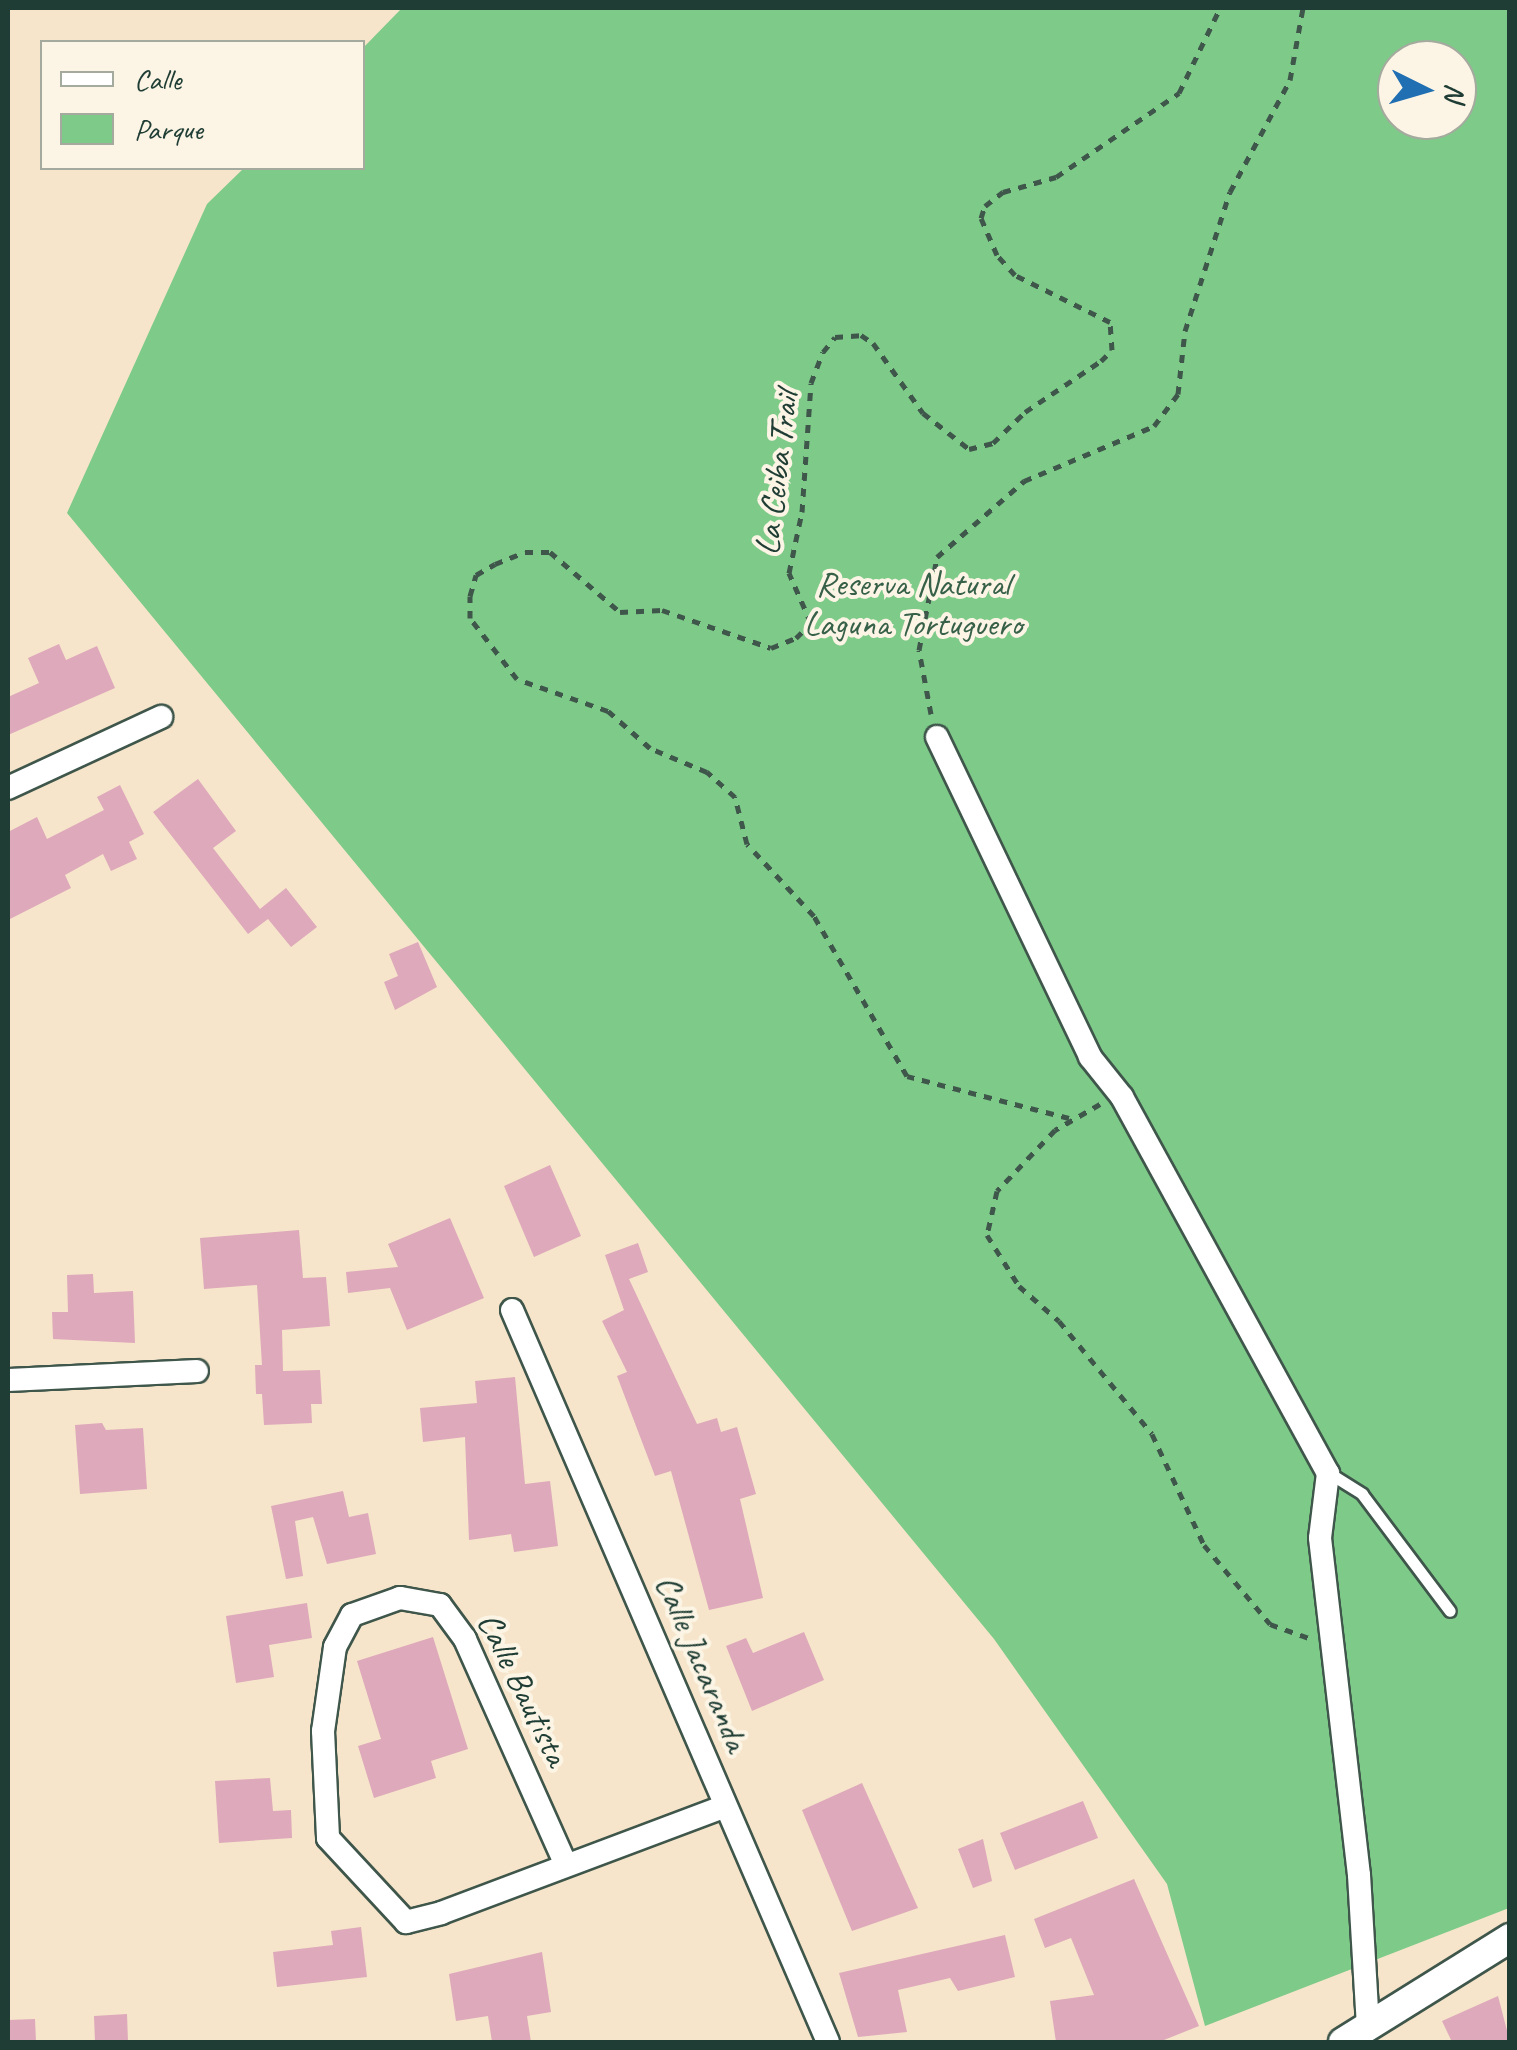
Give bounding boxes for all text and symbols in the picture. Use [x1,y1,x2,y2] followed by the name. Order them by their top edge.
[40,40,365,170] legend
[1377,40,1477,140] north arrow
[134,60,181,98] text: Calle
[1437,82,1474,103] text: N
[134,110,203,148] text: Parque
[746,389,808,557] street label: La Ceiba Trail
[804,563,1022,645] park label: Reserva Natural Laguna Tortuguero
[646,1569,758,1757] street label: Calle Jacaranda
[468,1605,578,1773] street label: Calle Bautista

